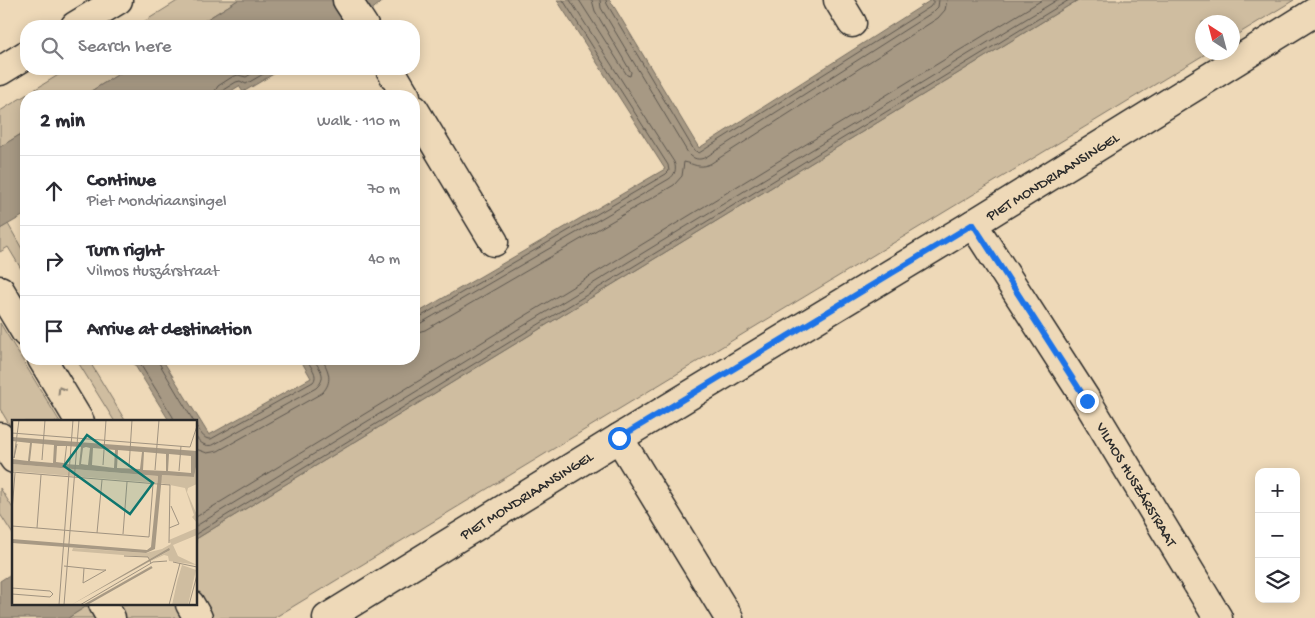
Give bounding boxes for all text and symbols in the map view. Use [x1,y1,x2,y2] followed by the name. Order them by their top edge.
[1195,15,1240,60] north arrow
[20,20,420,75] search box
[38,34,66,62] icon: search
[78,36,172,59] text: Search here
[40,110,85,135] text: 2 min
[317,113,400,132] text: Walk · 110 m
[982,129,1123,226] street label: PIET MONDRIAANSINGEL
[87,170,156,193] text: Continue
[40,177,68,205] icon: ahead
[367,181,400,200] text: 70 m
[87,193,227,212] text: Piet Mondriaansingel
[87,240,163,263] text: Turn right
[40,247,68,275] icon: right
[368,251,400,270] text: 40 m
[87,263,219,282] text: Vilmos Huszárstraat
[40,317,68,345] icon: arrive
[87,319,251,342] text: Arrive at destination
[57,387,67,396] one-way arrow
[1076,390,1099,413] route end
[1090,419,1180,552] street label: VILMOS HUSZÁRSTRAAT
[12,420,198,606] inset map
[608,427,631,450] route start
[456,448,597,545] street label: PIET MONDRIAANSINGEL
[1255,468,1300,603] map controls
[1255,468,1300,513] button: +
[1255,513,1300,558] button: −
[1255,558,1300,603] button: layers

